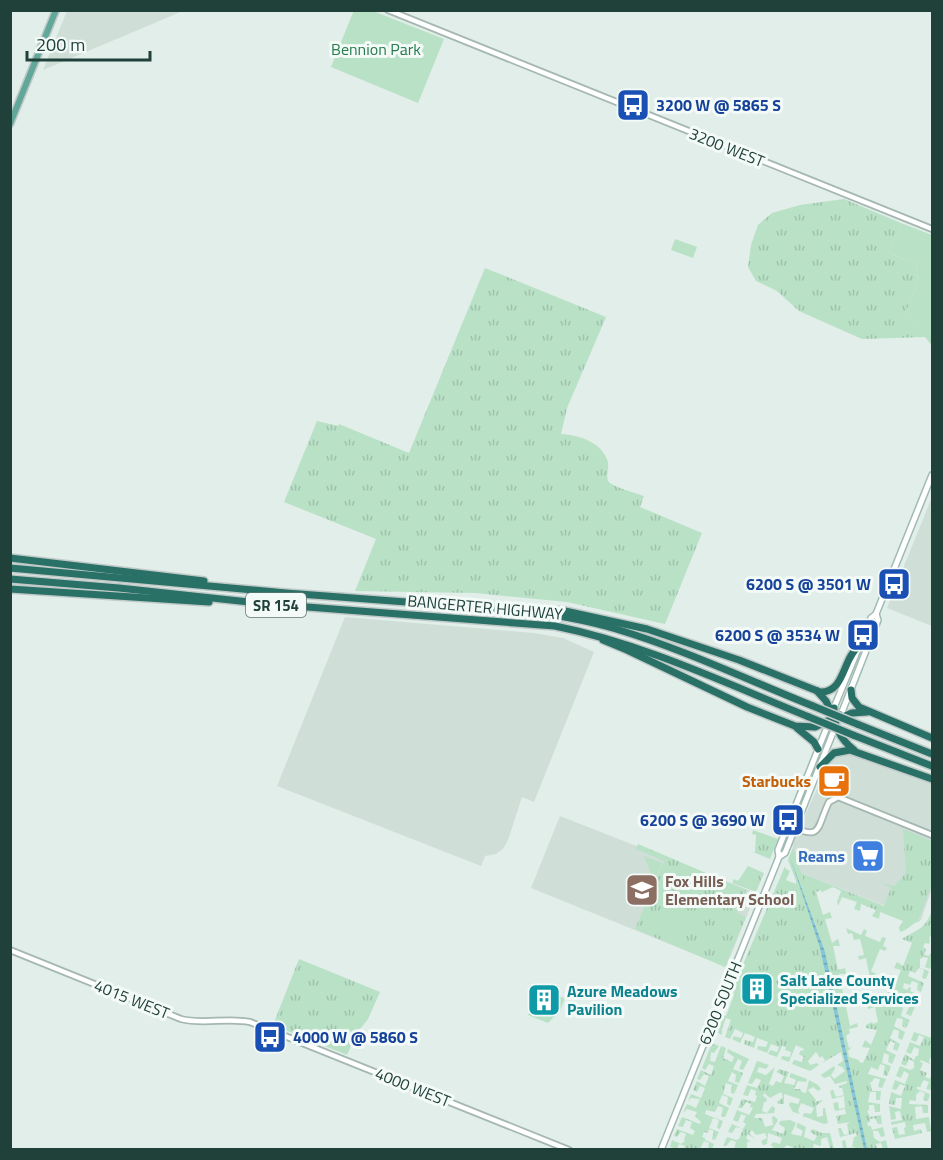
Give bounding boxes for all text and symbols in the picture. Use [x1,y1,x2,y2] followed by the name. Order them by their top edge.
[27,24,150,62] scale bar
[36,31,85,58] text: 200 m
[331,37,421,61] park label: Bennion Park
[615,87,651,123] bus stop icon: 3200 W @ 5865 S
[656,93,781,117] place label: 3200 W @ 5865 S
[686,121,769,173] street label: 3200 WEST
[876,566,912,602] bus stop icon: 6200 S @ 3501 W
[746,572,871,596] place label: 6200 S @ 3501 W
[406,588,564,626] street label: BANGERTER HIGHWAY
[246,593,306,617] road number: SR 154
[845,617,881,653] bus stop icon: 6200 S @ 3534 W
[715,623,840,647] place label: 6200 S @ 3534 W
[816,763,852,799] cafe icon: Starbucks
[742,769,811,793] place label: Starbucks
[770,802,806,838] bus stop icon: 6200 S @ 3690 W
[640,808,765,832] place label: 6200 S @ 3690 W
[850,838,886,874] supermarket icon: Reams
[798,844,845,868] place label: Reams
[665,869,794,911] place label: Fox Hills Elementary School
[624,872,660,908] school or university icon: Fox Hills Elementary School
[692,958,748,1048] street label: 6200 SOUTH
[780,968,919,1010] place label: Salt Lake County Specialized Services
[739,971,775,1007] building icon: Salt Lake County Specialized Services
[91,973,174,1025] street label: 4015 WEST
[567,979,678,1021] place label: Azure Meadows Pavilion
[526,982,562,1018] building icon: Azure Meadows Pavilion
[252,1019,288,1055] bus stop icon: 4000 W @ 5860 S
[293,1025,418,1049] place label: 4000 W @ 5860 S
[372,1061,455,1113] street label: 4000 WEST

